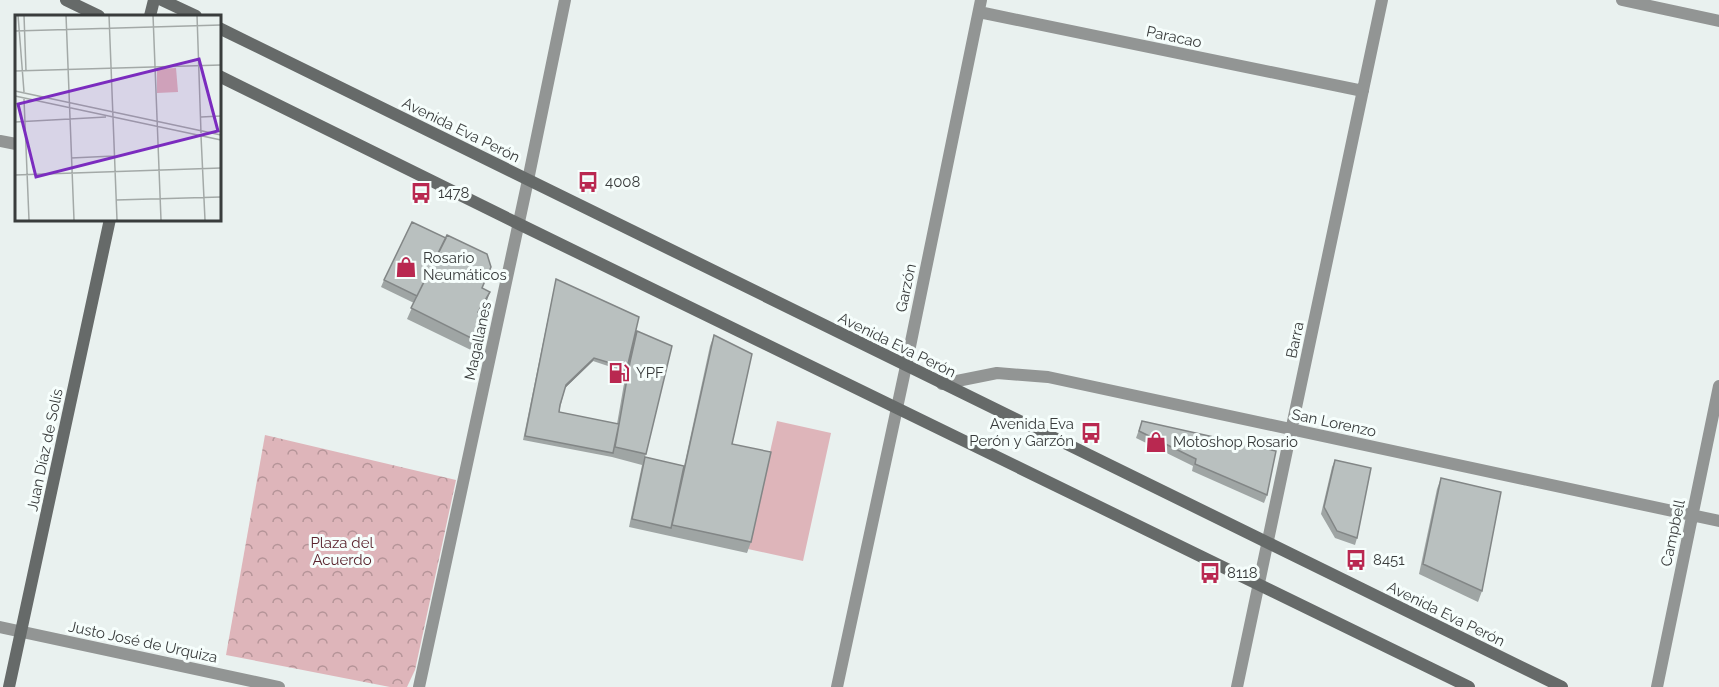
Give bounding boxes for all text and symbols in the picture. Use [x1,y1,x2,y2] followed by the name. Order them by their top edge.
[15,15,220,220] inset map
[1145,22,1203,52] street label: Paracao
[399,94,523,166] street label: Avenida Eva Perón
[576,170,600,194] bus stop icon: 4008
[605,173,641,191] place label: 4008
[409,181,433,205] bus stop icon: 1478
[438,184,470,202] place label: 1478
[423,249,507,284] place label: Rosario Neumáticos
[394,255,418,279] shop icon: Rosario Neumáticos
[892,262,920,314] street label: Garzón
[461,300,495,382] street label: Magallanes
[835,309,959,381] street label: Avenida Eva Perón
[1282,320,1308,360] street label: Barra
[607,361,631,385] fuel station icon: YPF
[636,364,664,382] place label: YPF
[23,387,67,513] street label: Juan Díaz de Solís
[1290,405,1378,441] street label: San Lorenzo
[969,415,1074,450] place label: Avenida Eva Perón y Garzón
[1079,421,1103,445] bus stop icon: Avenida Eva Perón y Garzón
[1144,430,1168,454] shop icon: Motoshop Rosario
[1173,433,1298,451] place label: Motoshop Rosario
[1657,497,1689,568] street label: Campbell
[310,534,375,569] park label: Plaza del Acuerdo
[1344,548,1368,572] bus stop icon: 8451
[1373,551,1405,569] place label: 8451
[1198,561,1222,585] bus stop icon: 8118
[1227,564,1258,582] place label: 8118
[1384,578,1508,650] street label: Avenida Eva Perón
[67,617,219,667] street label: Justo José de Urquiza

